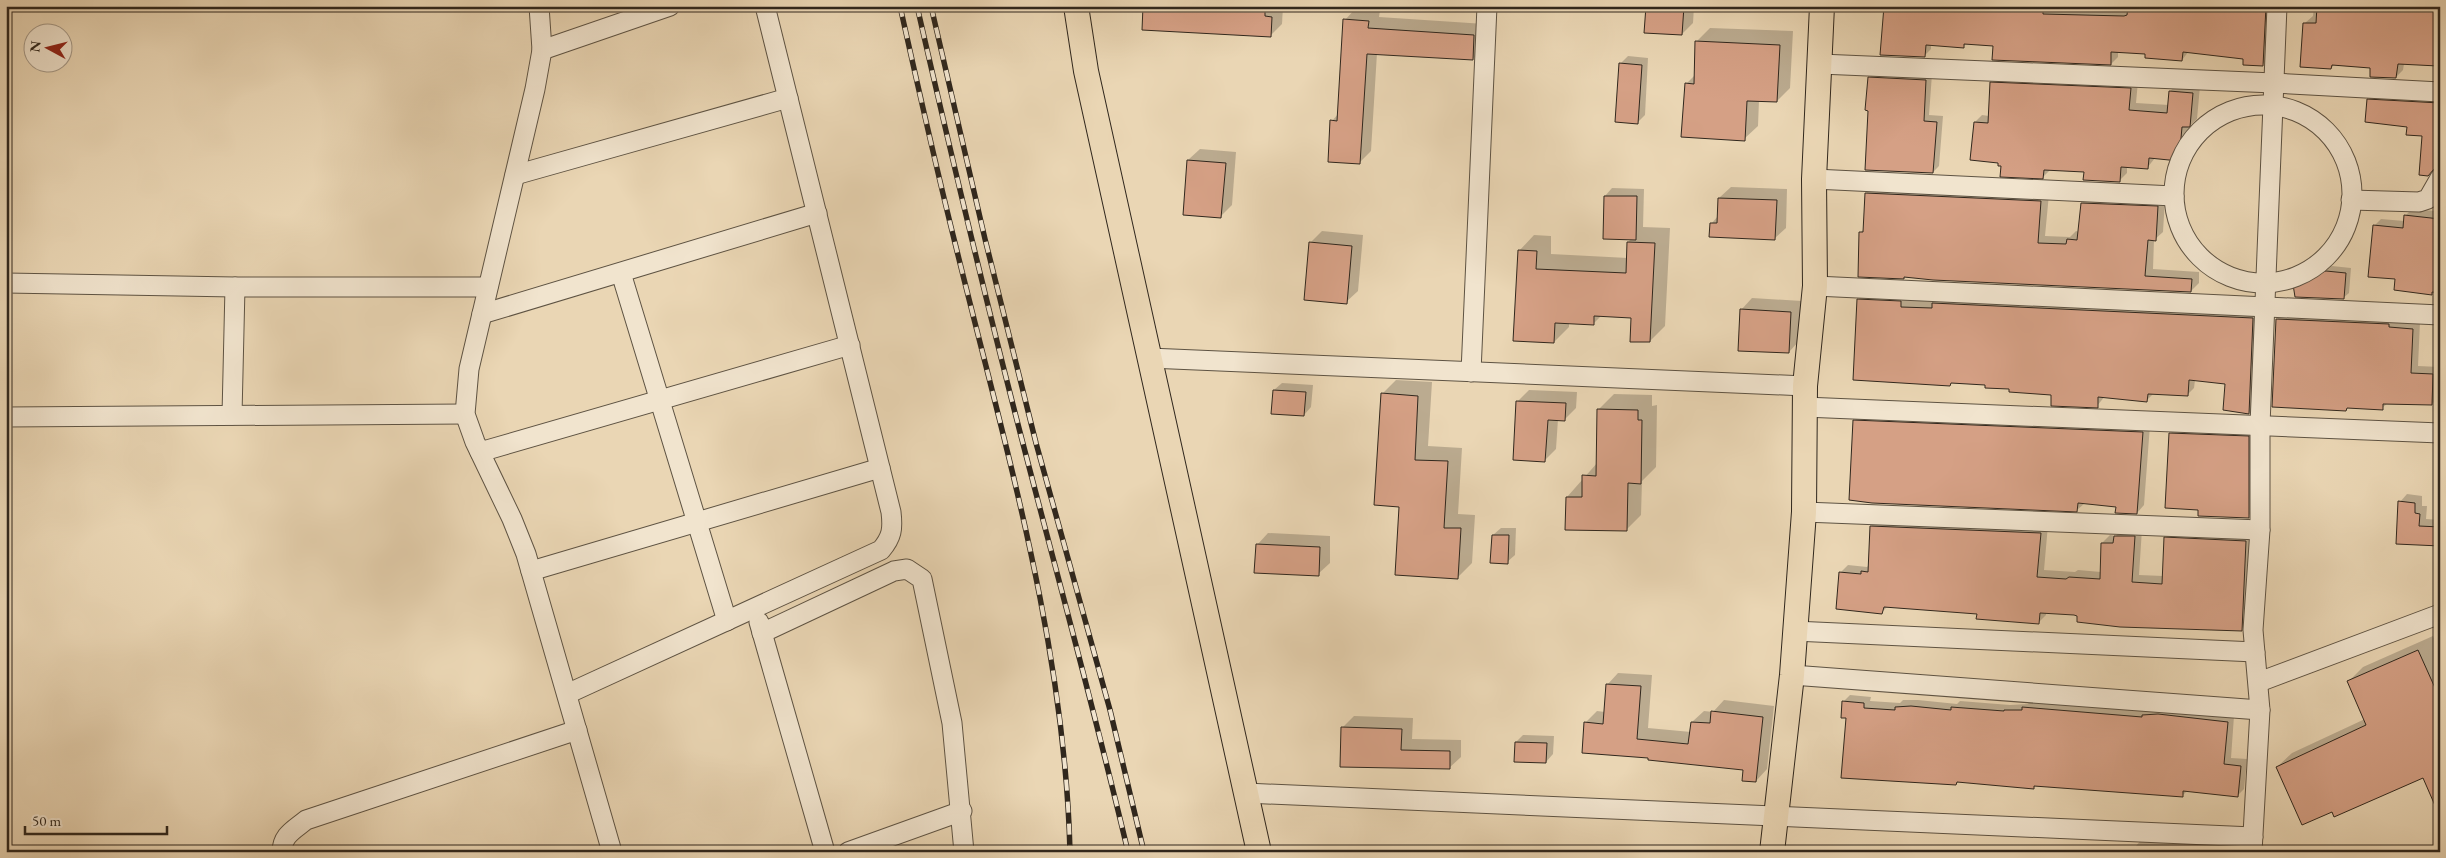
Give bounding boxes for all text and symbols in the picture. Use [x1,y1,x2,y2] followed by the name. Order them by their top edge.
[22,22,72,72] north arrow
[25,39,45,53] text: N
[25,803,168,835] scale bar
[32,811,61,830] text: 50 m

